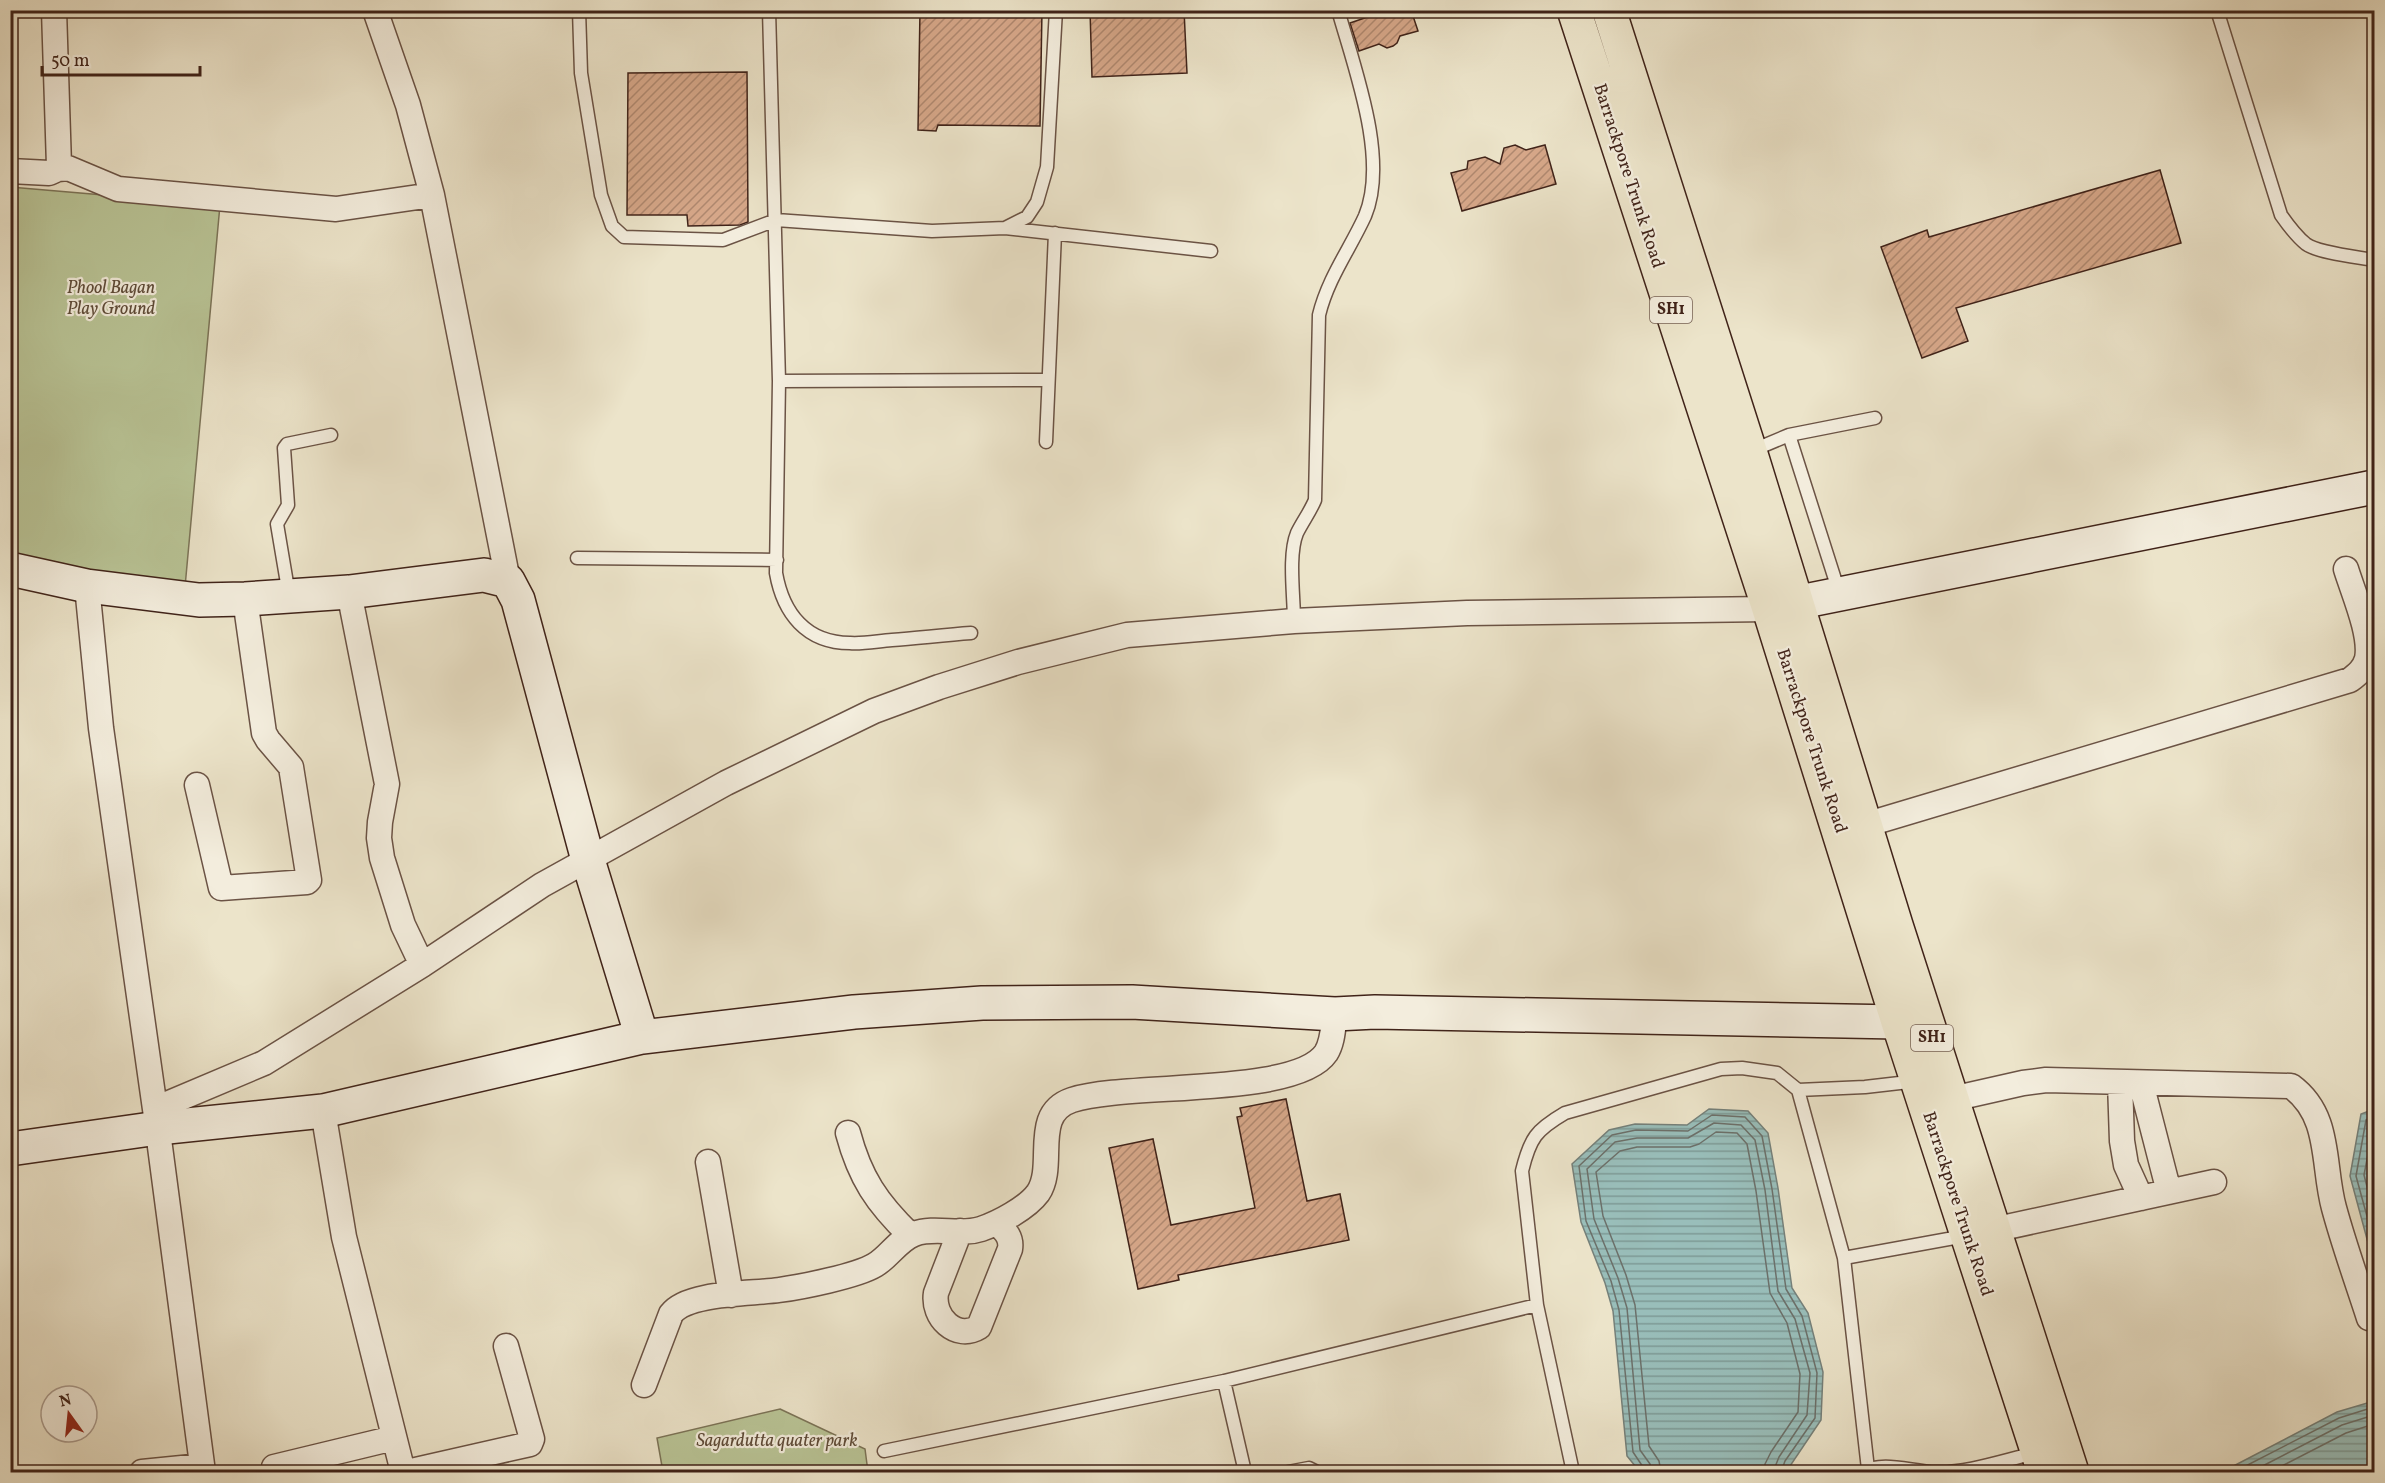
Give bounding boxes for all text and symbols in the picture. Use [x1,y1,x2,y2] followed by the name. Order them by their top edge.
[42,39,200,77] scale bar
[51,49,90,74] text: 50 m
[1586,80,1670,272] street label: Barrackpore Trunk Road
[67,276,156,322] park label: Phool Bagan Play Ground
[1650,297,1692,323] road number: SH1
[1769,645,1853,837] street label: Barrackpore Trunk Road
[1911,1025,1953,1051] road number: SH1
[1915,1108,1999,1300] street label: Barrackpore Trunk Road
[39,1384,99,1444] north arrow
[57,1389,74,1414] text: N
[697,1429,857,1454] park label: Sagardutta quater park

